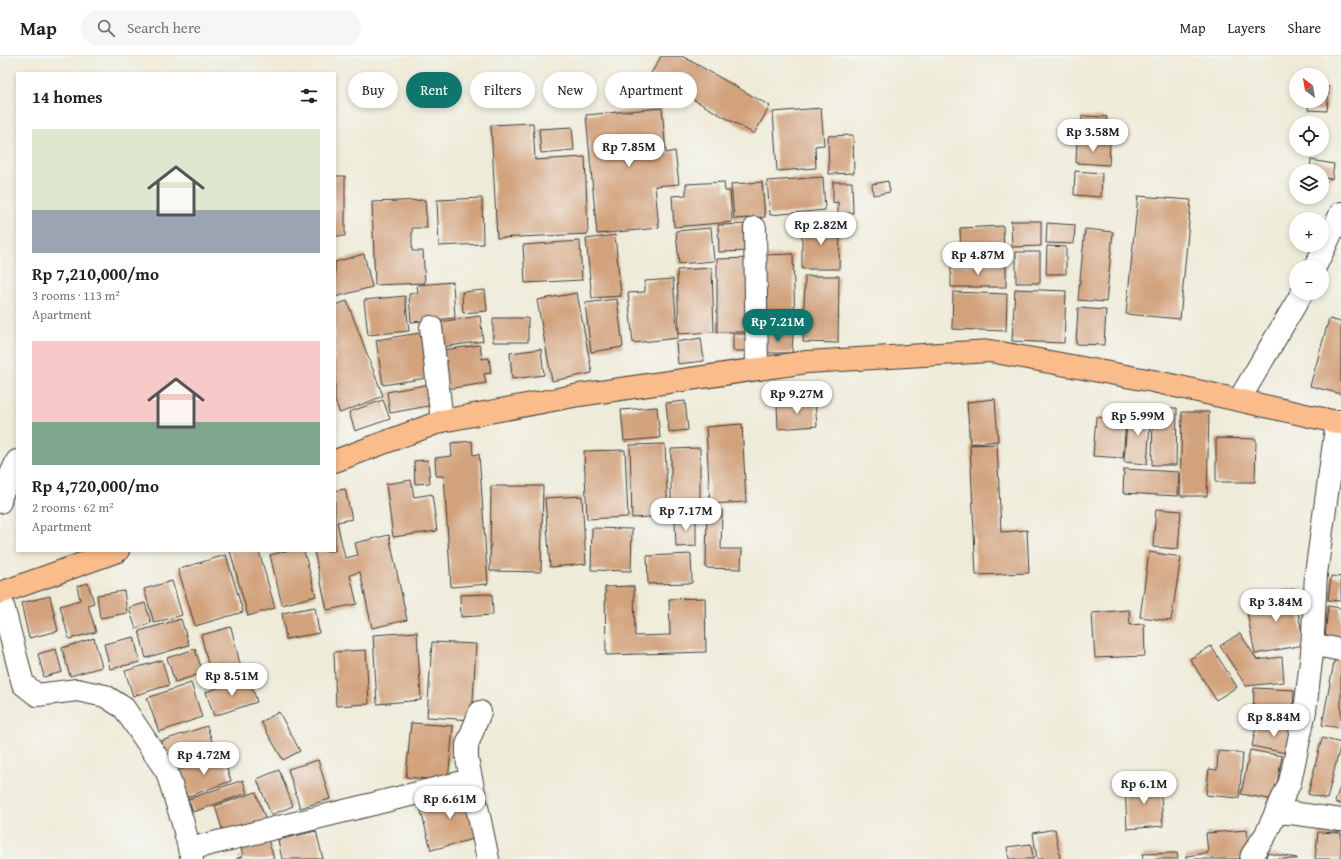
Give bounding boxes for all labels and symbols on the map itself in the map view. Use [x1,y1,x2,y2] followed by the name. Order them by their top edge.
[1289,68,1329,108] north arrow
[1052,119,1134,153] pin: Rp 3.58M
[588,134,670,168] pin: Rp 7.85M
[780,212,862,246] pin: Rp 2.82M
[937,242,1019,276] pin: Rp 4.87M
[737,309,819,343] pin: Rp 7.21M
[756,381,838,415] pin: Rp 9.27M
[1097,403,1179,437] pin: Rp 5.99M
[645,498,727,532] pin: Rp 7.17M
[1235,589,1317,623] pin: Rp 3.84M
[191,663,273,697] pin: Rp 8.51M
[1233,704,1315,738] pin: Rp 8.84M
[163,742,245,776] pin: Rp 4.72M
[1107,771,1181,805] pin: Rp 6.1M
[409,786,491,820] pin: Rp 6.61M

